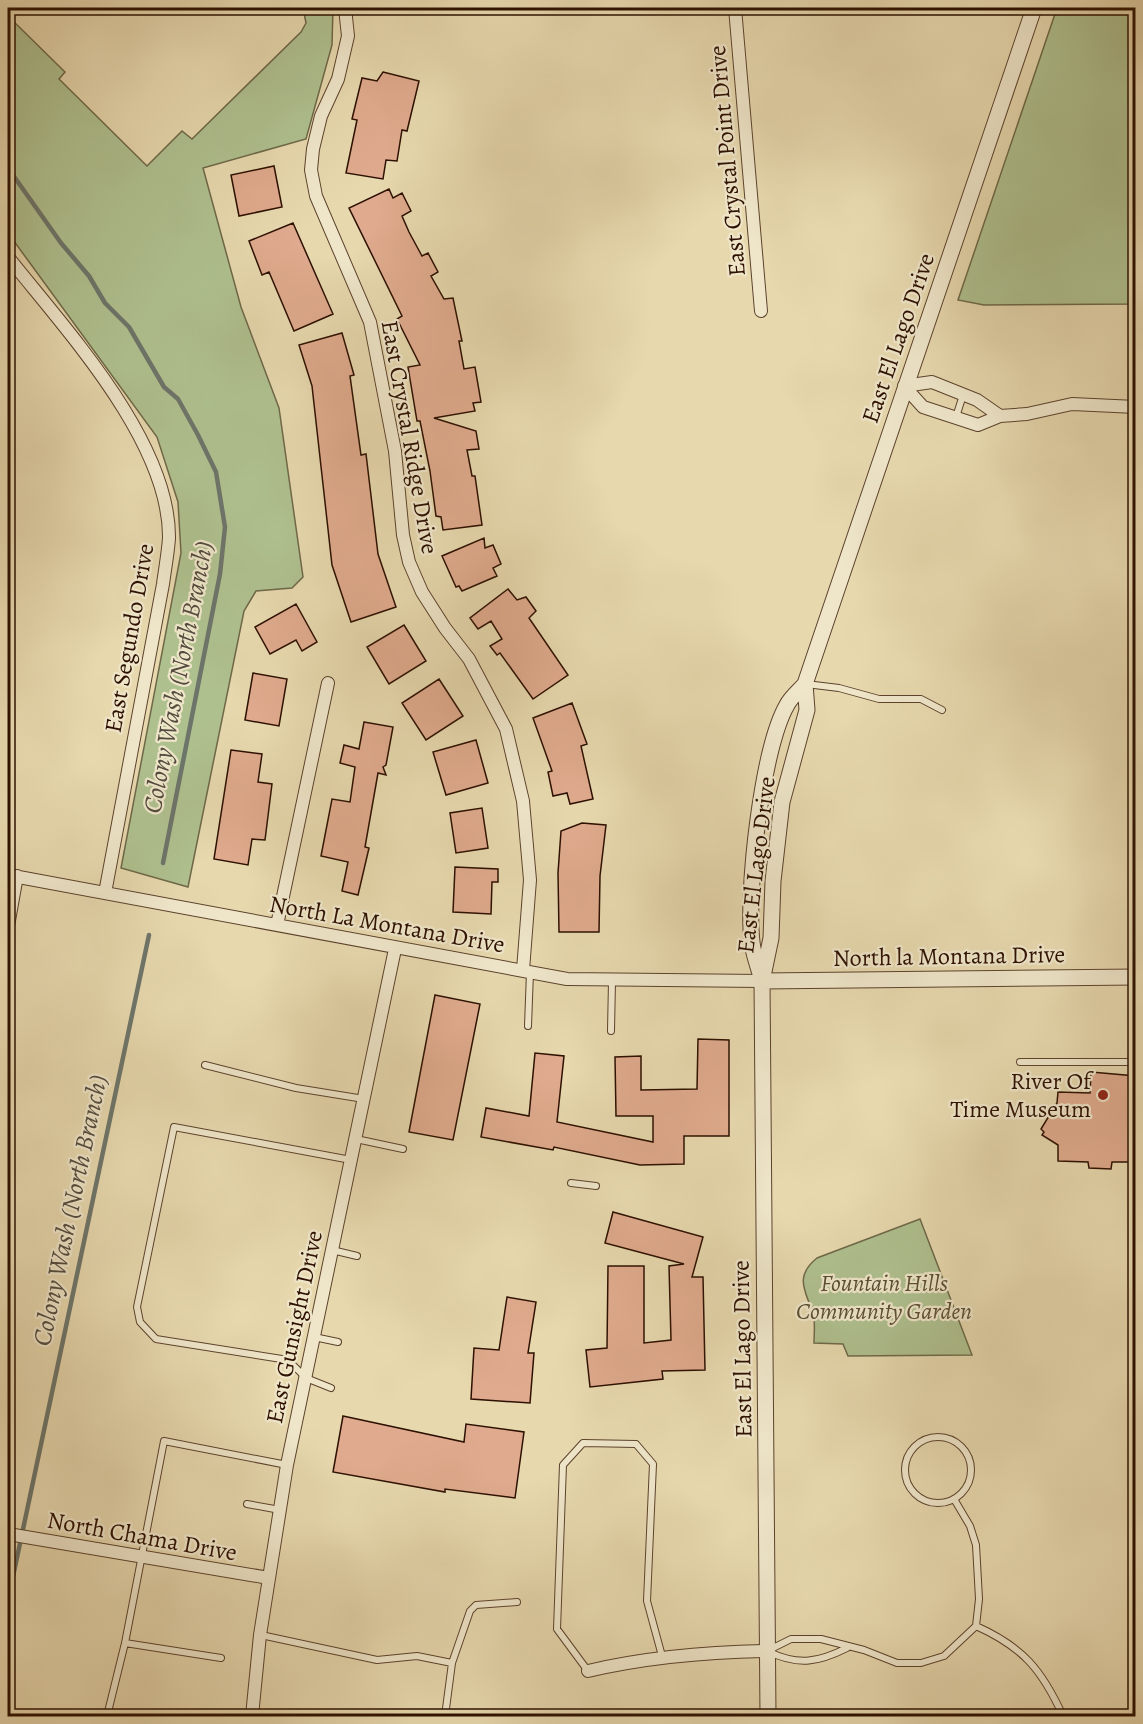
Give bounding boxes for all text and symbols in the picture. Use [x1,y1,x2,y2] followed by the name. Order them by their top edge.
[701,44,753,278] street label: East Crystal Point Drive
[854,249,942,427] street label: East El Lago Drive
[374,318,446,556] street label: East Crystal Ridge Drive
[134,538,222,816] water label: Colony Wash (North Branch)
[97,541,161,735] street label: East Segundo Drive
[729,775,783,955] street label: East El Lago Drive
[267,888,507,960] street label: North La Montana Drive
[833,938,1065,974] street label: North la Montana Drive
[950,1065,1094,1125] place label: River Of Time Museum
[24,1071,116,1349] water label: Colony Wash (North Branch)
[1096,1088,1110,1102] marker: River Of Time Museum
[258,1227,330,1427] street label: East Gunsight Drive
[724,1260,760,1438] street label: East El Lago Drive
[796,1267,972,1327] park label: Fountain Hills Community Garden
[45,1504,239,1568] street label: North Chama Drive

